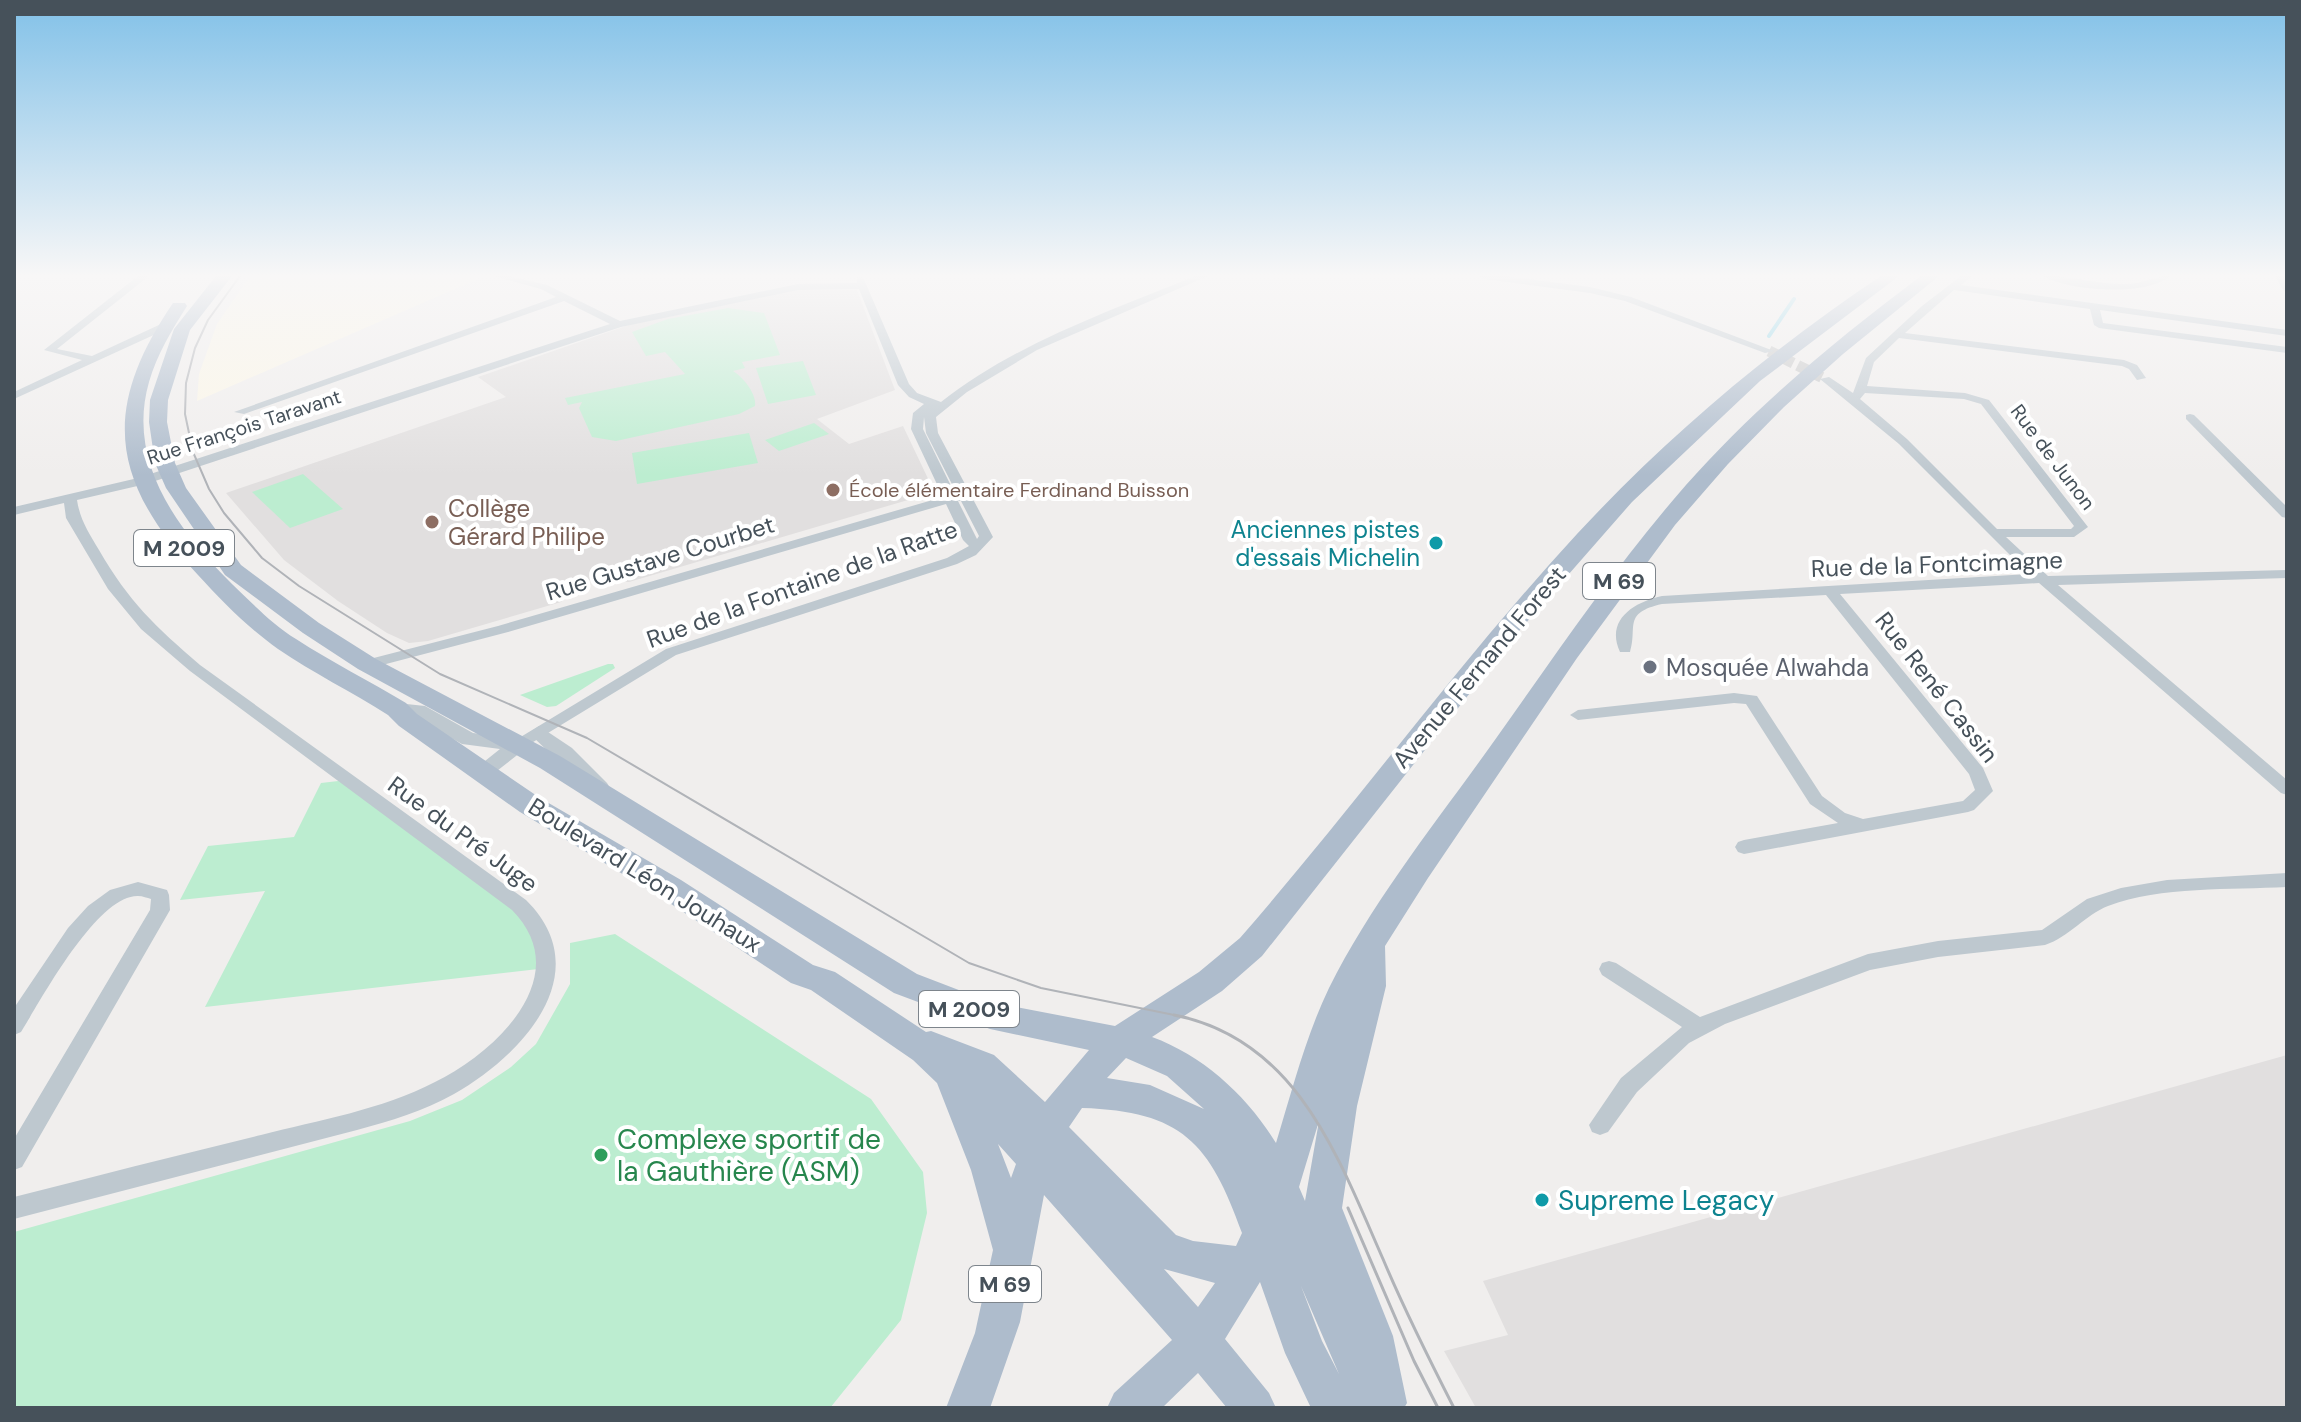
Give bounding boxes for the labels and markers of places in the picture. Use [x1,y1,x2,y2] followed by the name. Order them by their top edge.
[849,477,1189,503] place label: École élémentaire Ferdinand Buisson
[824,481,842,499] marker: École élémentaire Ferdinand Buisson
[448,493,605,552] place label: Collège Gérard Philipe
[423,513,441,531] marker: Collège Gérard Philipe
[1230,514,1420,573] place label: Anciennes pistes d'essais Michelin
[1427,534,1445,552] marker: Anciennes pistes d'essais Michelin
[1666,652,1869,683] place label: Mosquée Alwahda
[1641,658,1659,676] marker: Mosquée Alwahda
[617,1121,881,1190] place label: Complexe sportif de la Gauthière (ASM)
[592,1146,610,1164] marker: Complexe sportif de la Gauthière (ASM)
[1558,1182,1774,1219] place label: Supreme Legacy
[1533,1191,1551,1209] marker: Supreme Legacy

